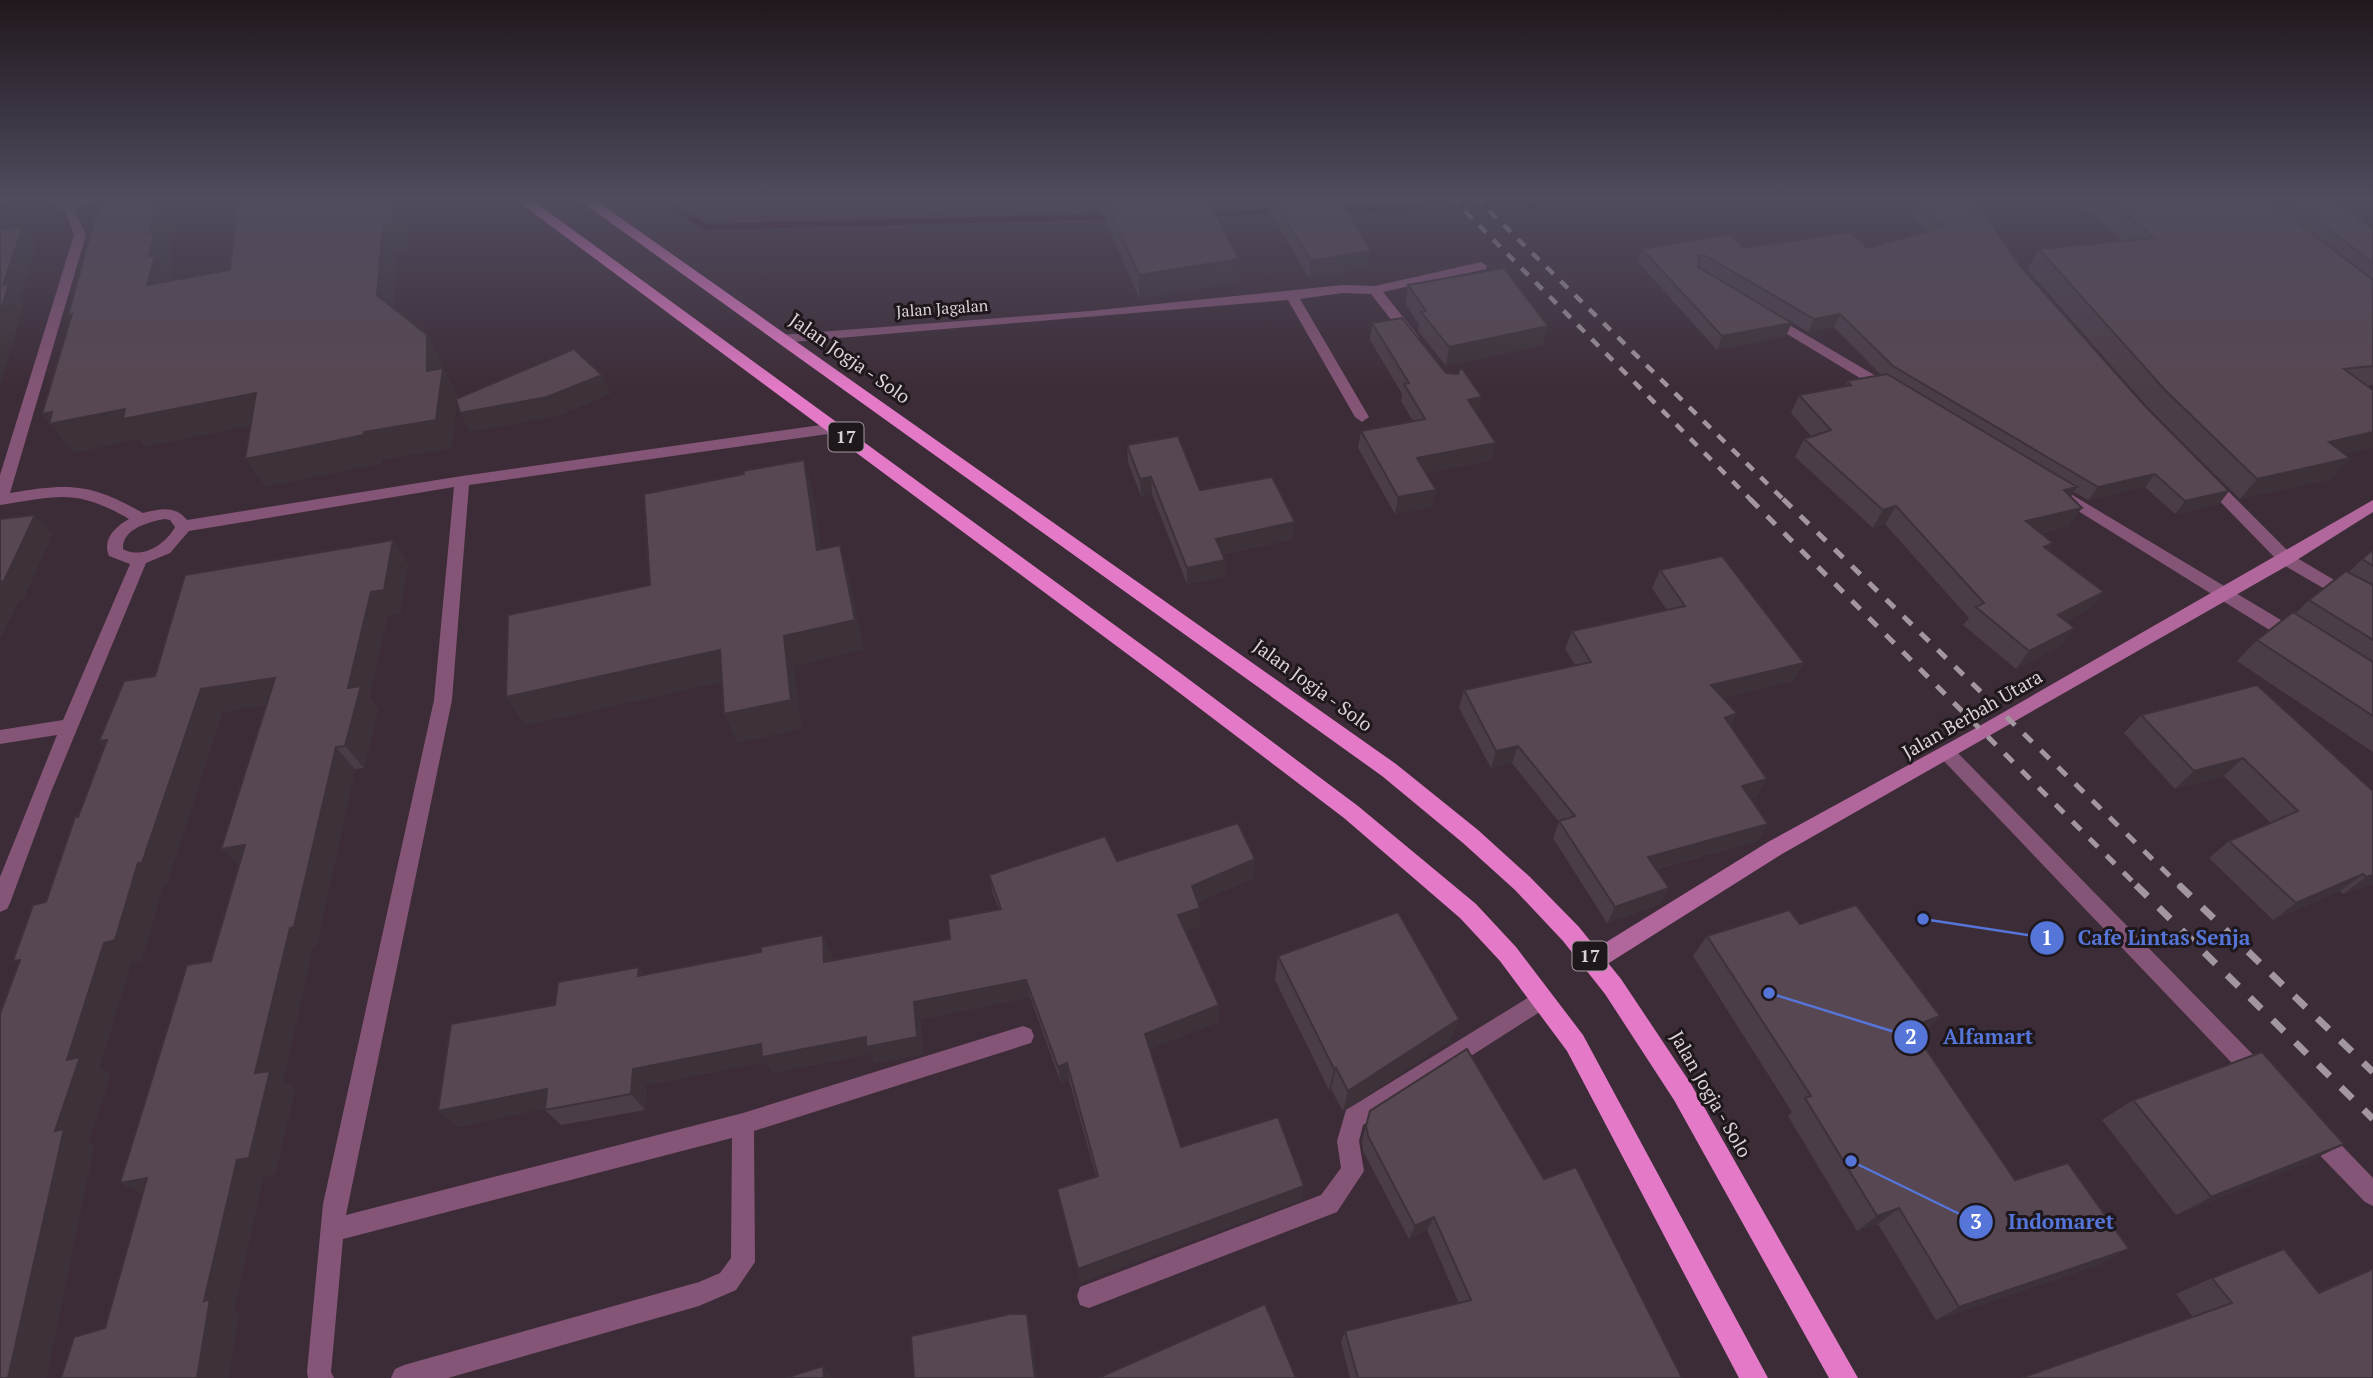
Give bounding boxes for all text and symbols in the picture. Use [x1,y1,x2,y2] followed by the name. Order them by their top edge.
[895,294,989,322] street label: Jalan Jagalan
[785,307,916,409] street label: Jalan Jogja - Solo
[828,422,864,452] road number: 17
[1248,633,1378,736] street label: Jalan Jogja - Solo
[1897,663,2047,764] street label: Jalan Berbah Utara
[2029,917,2265,959] callout: Cafe Lintas Senja
[2041,923,2053,951] text: 1
[2078,923,2251,951] text: Cafe Lintas Senja
[1572,942,1608,971] road number: 17
[1894,1016,2047,1058] callout: Alfamart
[1905,1022,1917,1050] text: 2
[1943,1022,2034,1050] text: Alfamart
[1665,1026,1758,1162] street label: Jalan Jogja - Solo
[1959,1201,2128,1243] callout: Indomaret
[1970,1207,1982,1235] text: 3
[2008,1207,2115,1235] text: Indomaret

